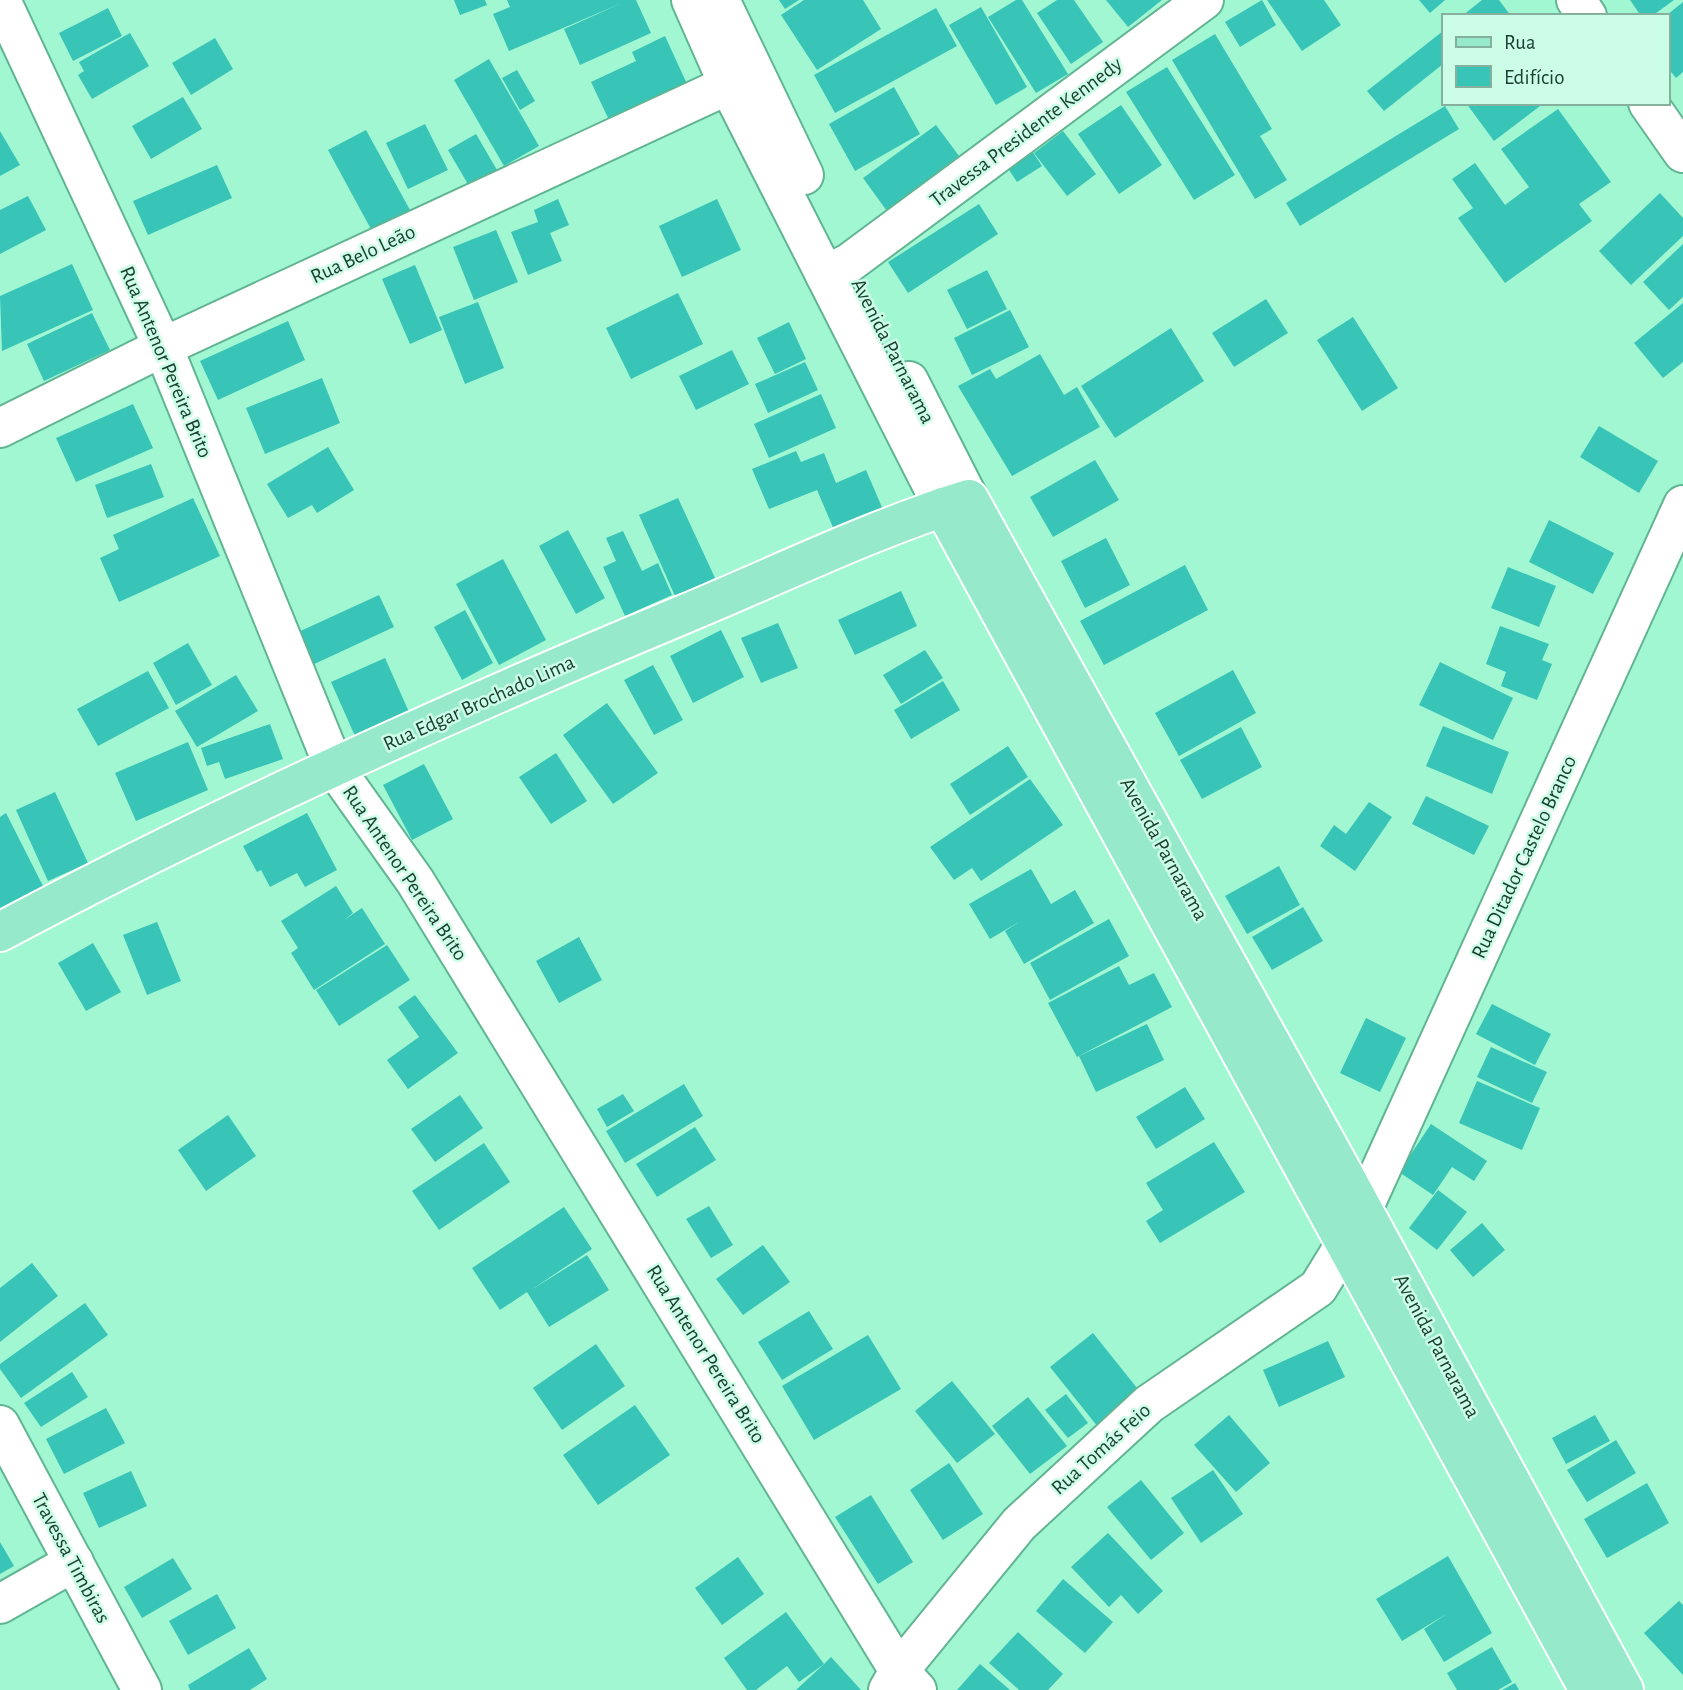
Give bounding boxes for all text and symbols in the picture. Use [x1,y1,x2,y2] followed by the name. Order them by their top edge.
[1442,14,1669,105] legend
[1504,32,1536,53] text: Rua
[926,53,1126,211] street label: Travessa Presidente Kennedy
[1504,67,1564,88] text: Edifício
[307,221,419,287] street label: Rua Belo Leão
[116,263,216,461] street label: Rua Antenor Pereira Brito
[847,275,939,427] street label: Avenida Parnarama
[380,651,578,755] street label: Rua Edgar Brochado Lima
[1468,752,1580,962] street label: Rua Ditador Castelo Branco
[1116,774,1212,924] street label: Avenida Parnarama
[339,782,471,964] street label: Rua Antenor Pereira Brito
[643,1261,769,1447] street label: Rua Antenor Pereira Brito
[1390,1271,1484,1422] street label: Avenida Parnarama
[1047,1399,1155,1499] street label: Rua Tomás Feio
[28,1489,114,1627] street label: Travessa Timbiras

